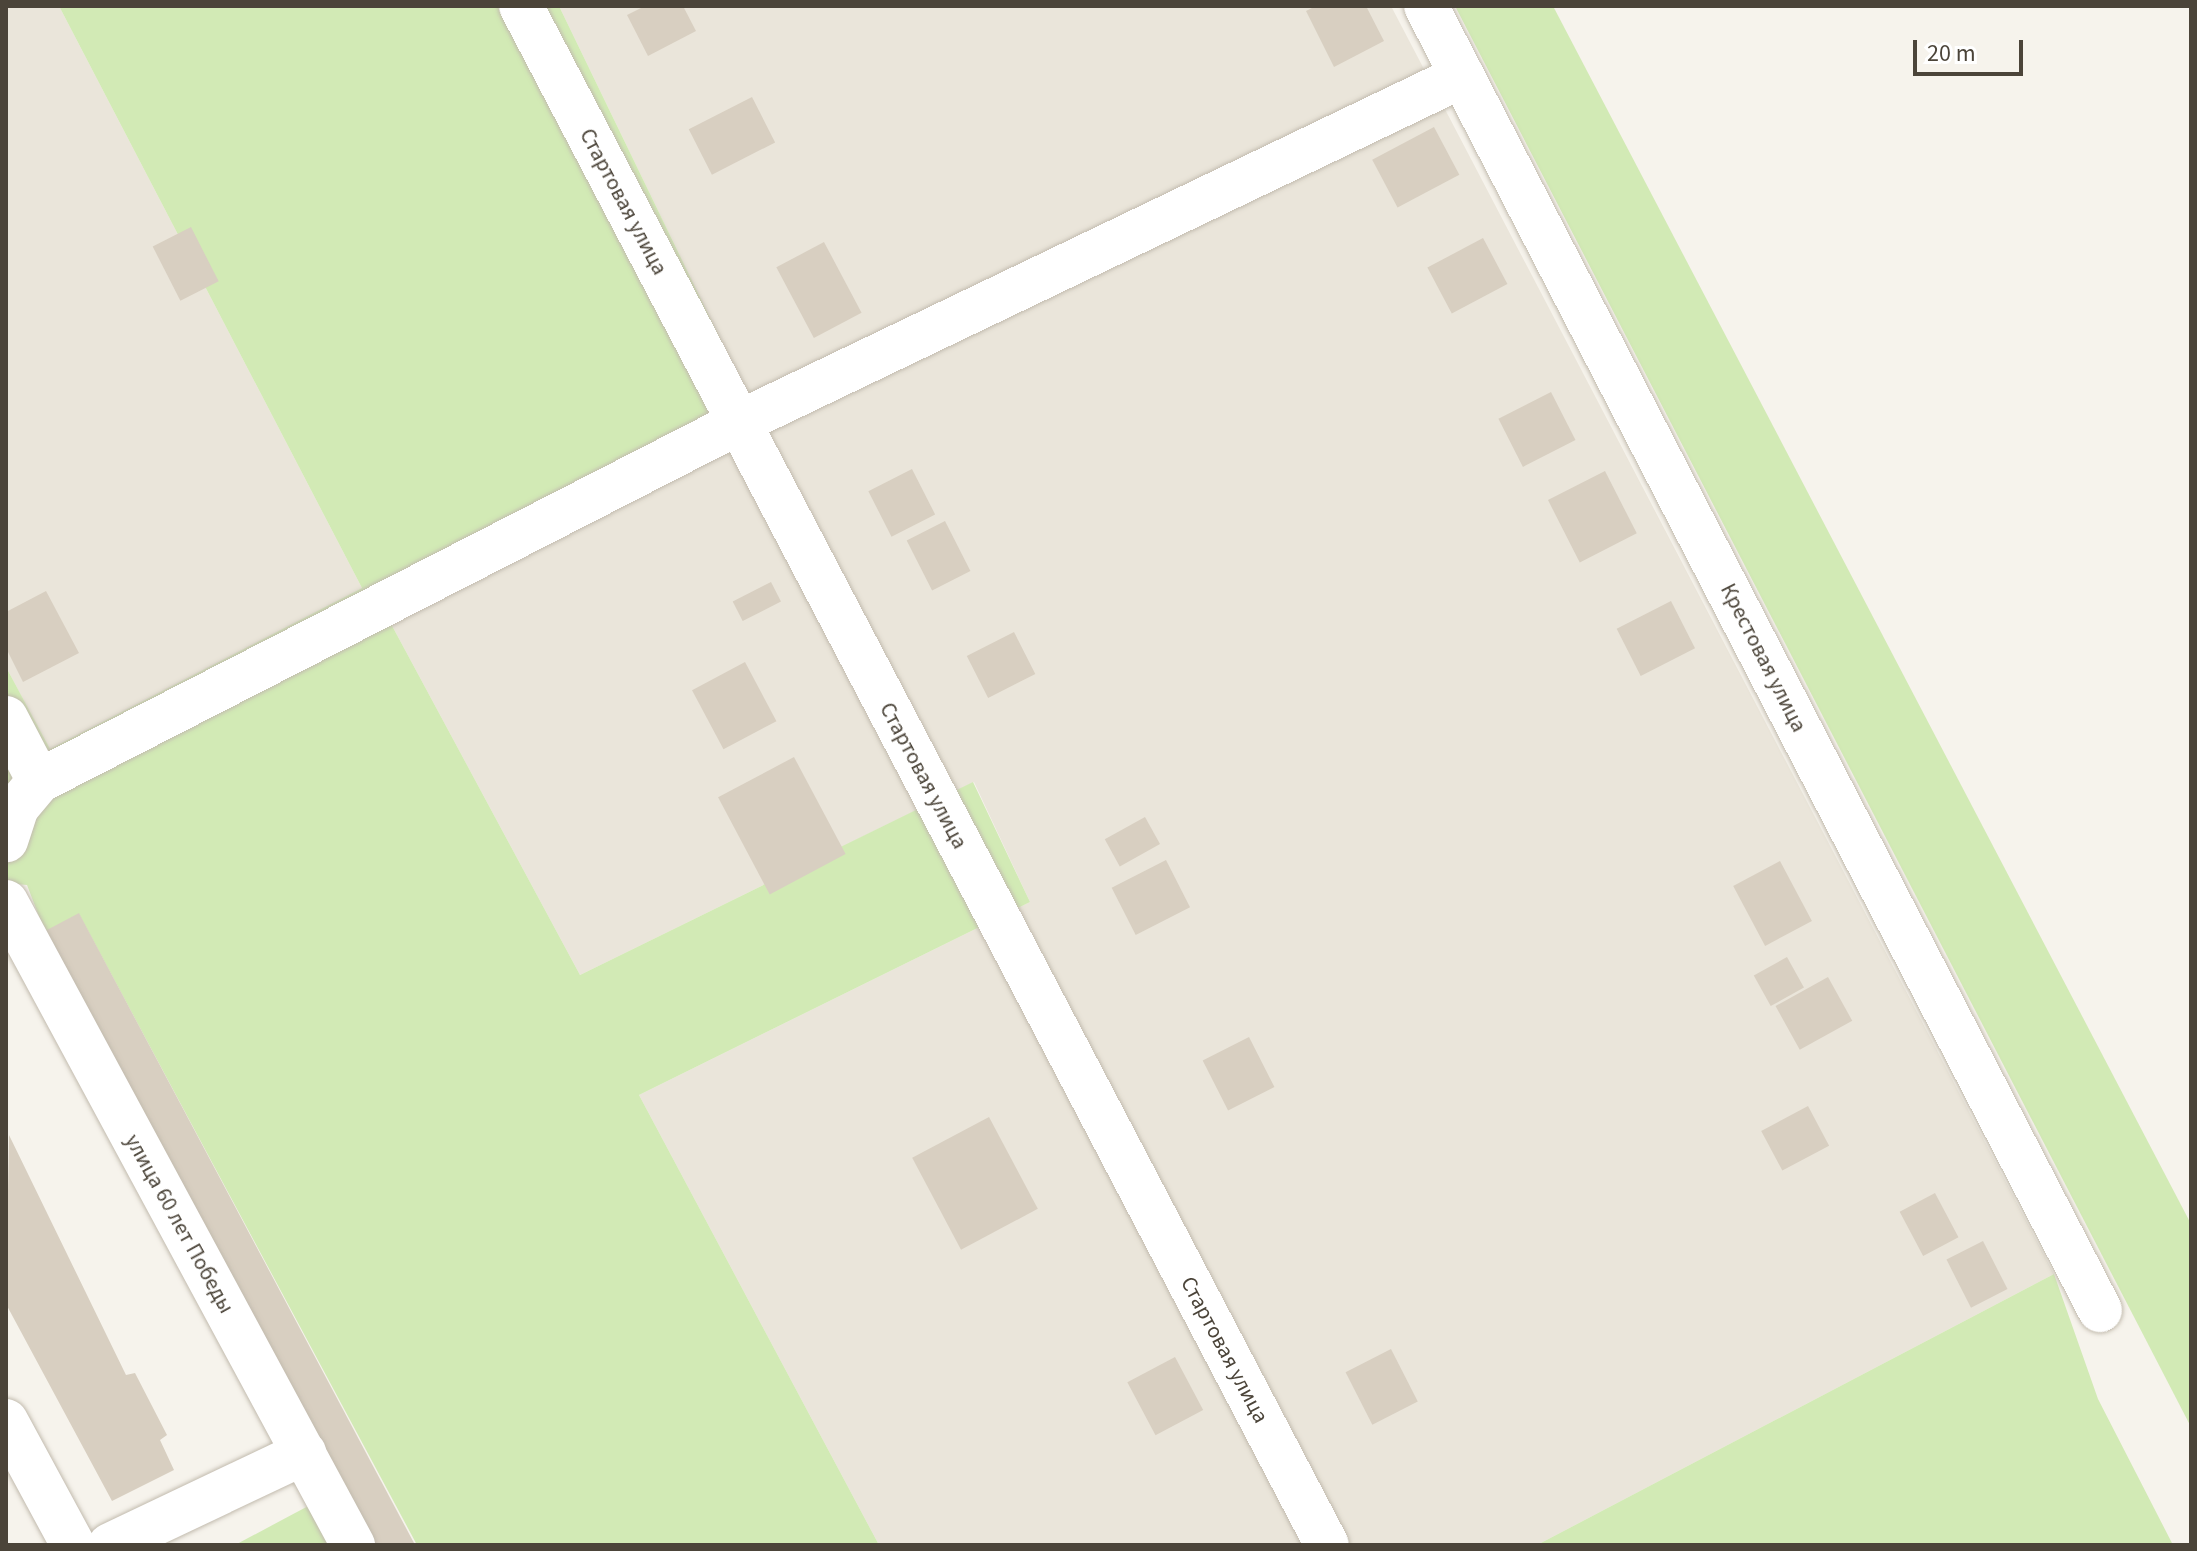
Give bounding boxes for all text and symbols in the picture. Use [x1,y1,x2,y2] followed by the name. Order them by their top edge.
[1917,24,2027,74] scale bar
[1927,36,1976,71] text: 20 m
[573,124,673,280] street label: Стартовая улица
[1714,579,1812,737] street label: Крестовая улица
[873,698,973,854] street label: Стартовая улица
[119,1130,239,1318] street label: улица 60 лет Победы
[1174,1272,1274,1428] street label: Стартовая улица

